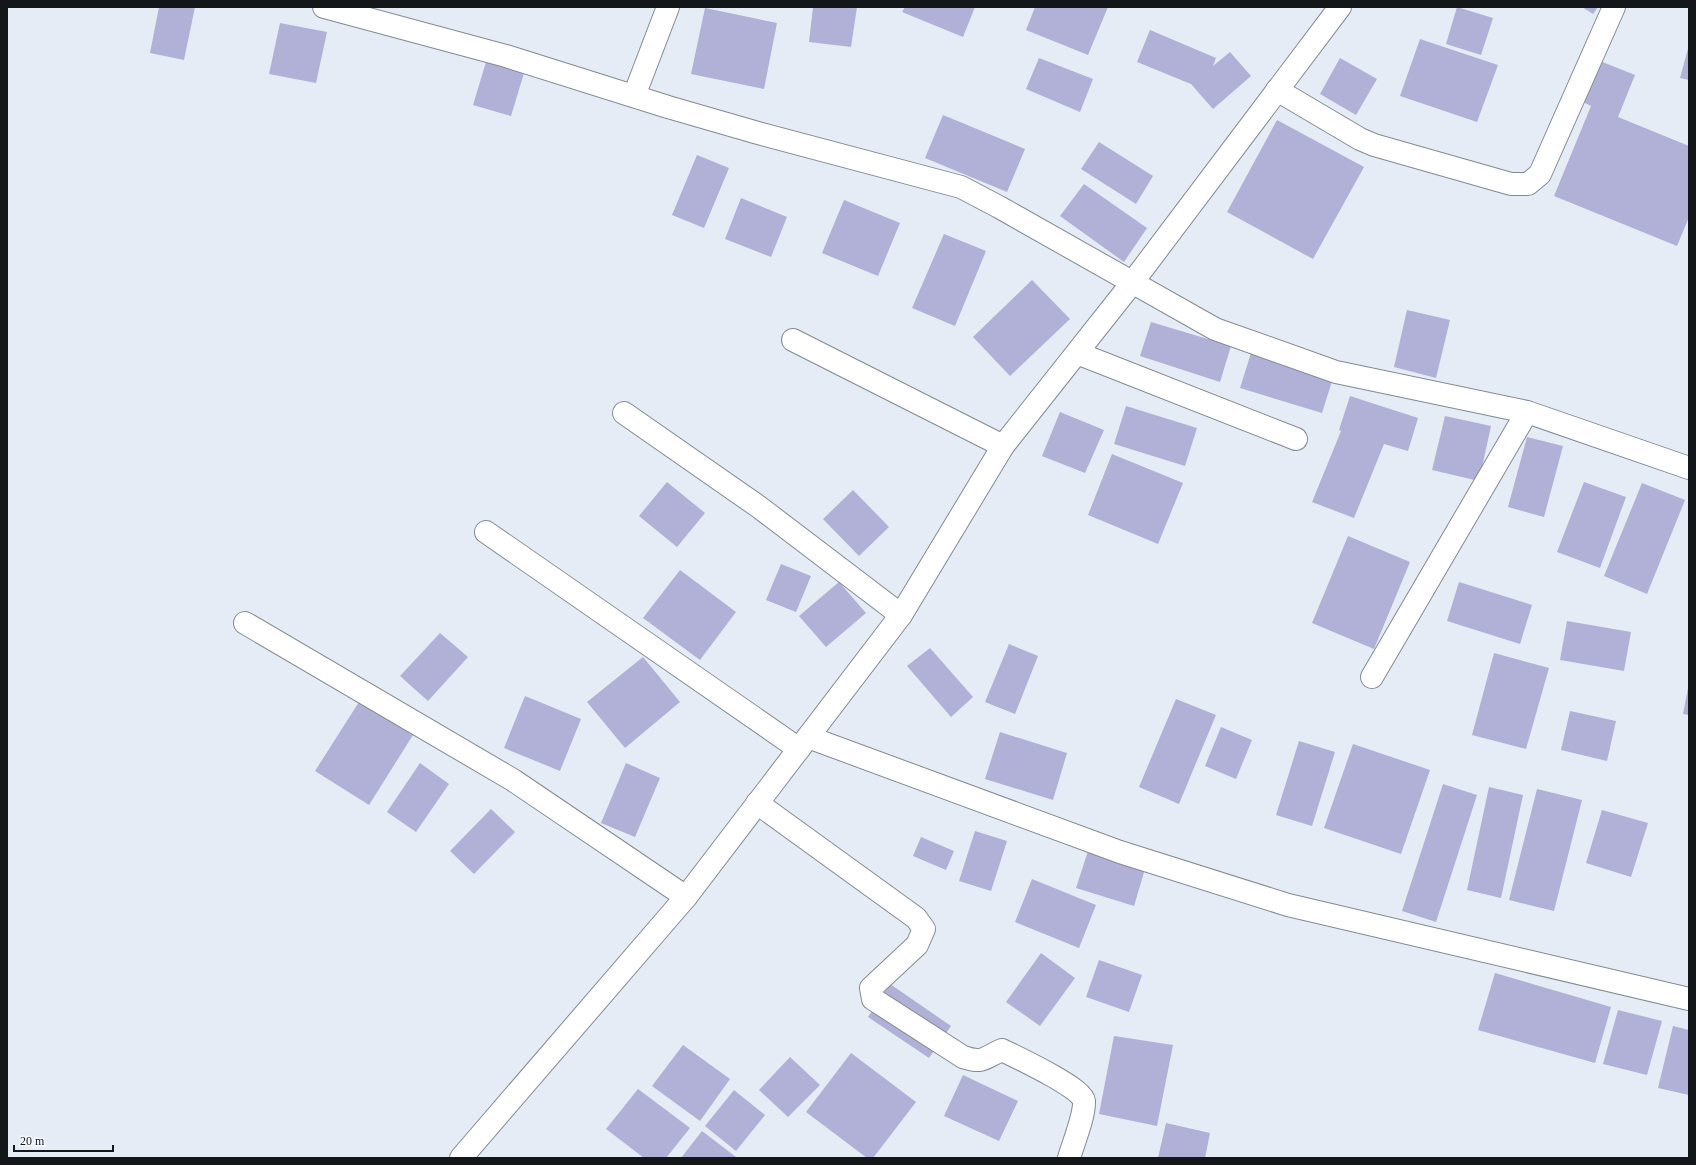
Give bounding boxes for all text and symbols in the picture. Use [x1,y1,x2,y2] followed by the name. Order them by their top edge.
[14,1127,113,1153] scale bar
[20,1134,45,1148] text: 20 m

